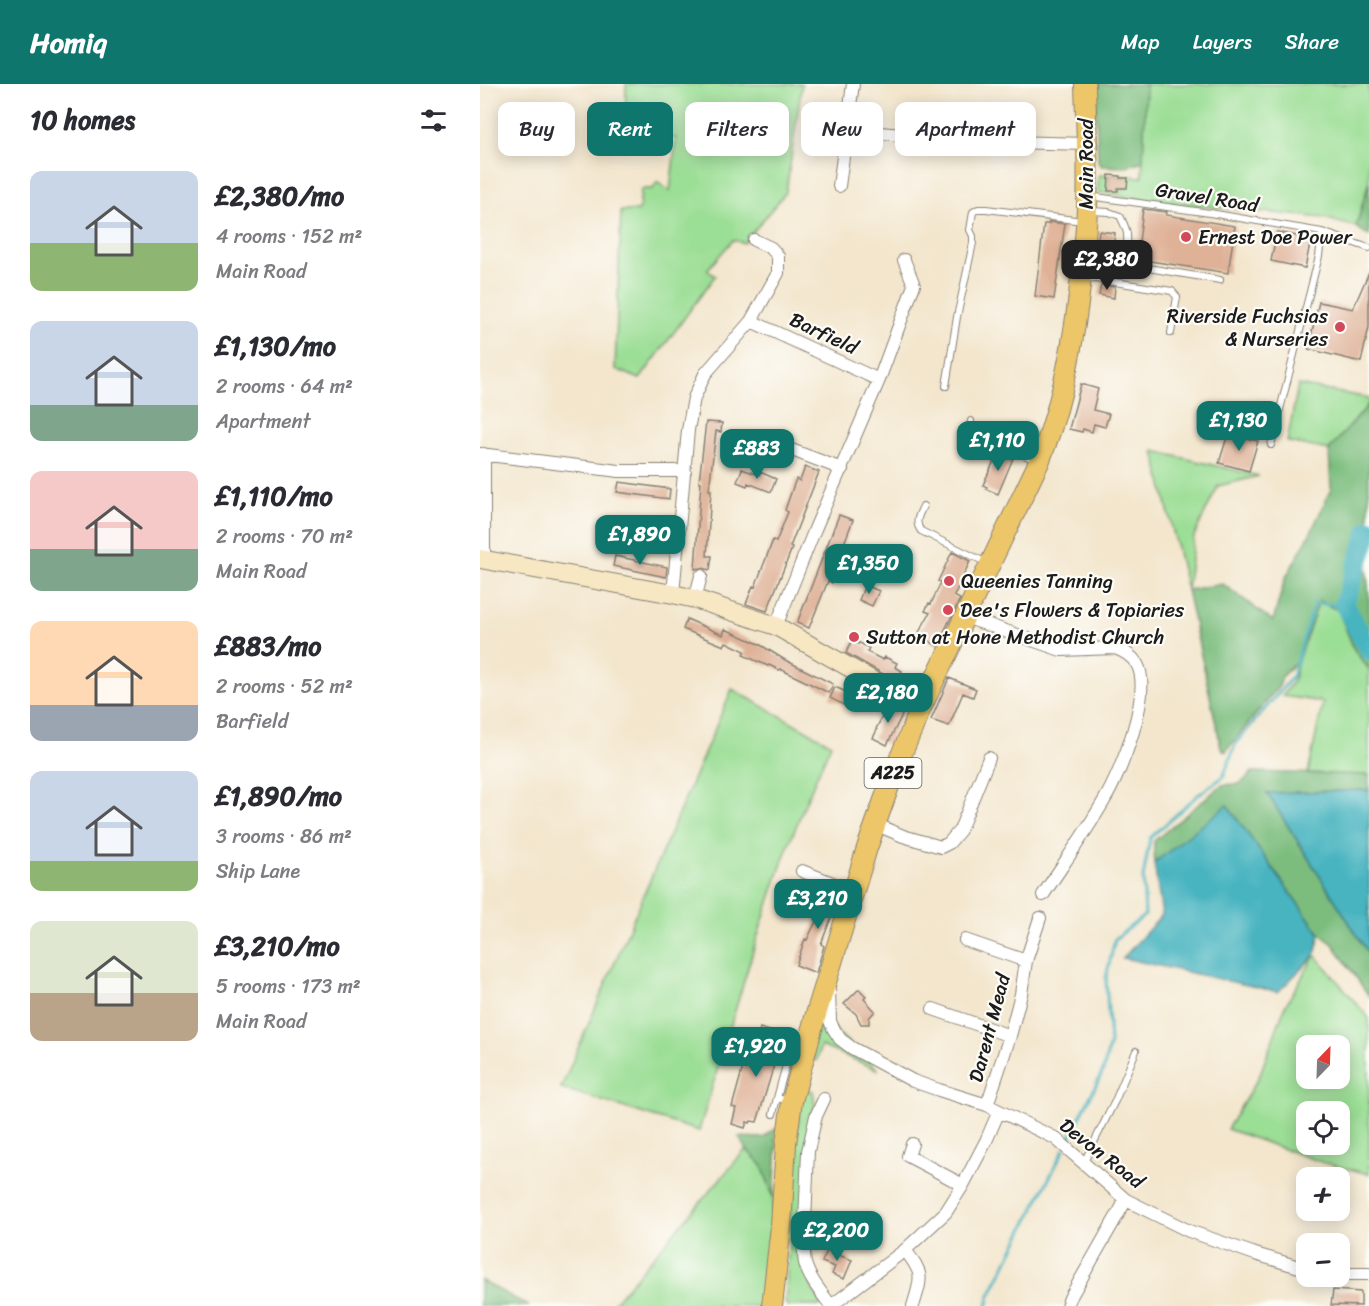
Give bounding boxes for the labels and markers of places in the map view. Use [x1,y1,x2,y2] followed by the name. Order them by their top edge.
[1198,220,1353,255] place label: Ernest Doe Power
[1179,230,1193,244] marker: Ernest Doe Power
[1058,240,1156,291] pin: £2,380
[1167,299,1329,357] place label: Riverside Fuchsias & Nurseries
[1333,320,1347,334] marker: Riverside Fuchsias & Nurseries
[1190,401,1288,452] pin: £1,130
[949,421,1047,472] pin: £1,110
[721,429,793,480] pin: £883
[591,515,689,566] pin: £1,890
[820,544,918,595] pin: £1,350
[961,564,1113,599] place label: Queenies Tanning
[942,574,956,588] marker: Queenies Tanning
[960,593,1185,628] place label: Dee's Flowers & Topiaries
[941,603,955,617] marker: Dee's Flowers & Topiaries
[866,620,1164,655] place label: Sutton at Hone Methodist Church
[847,630,861,644] marker: Sutton at Hone Methodist Church
[839,673,937,724] pin: £2,180
[769,879,867,930] pin: £3,210
[707,1027,805,1078] pin: £1,920
[788,1211,886,1262] pin: £2,200

